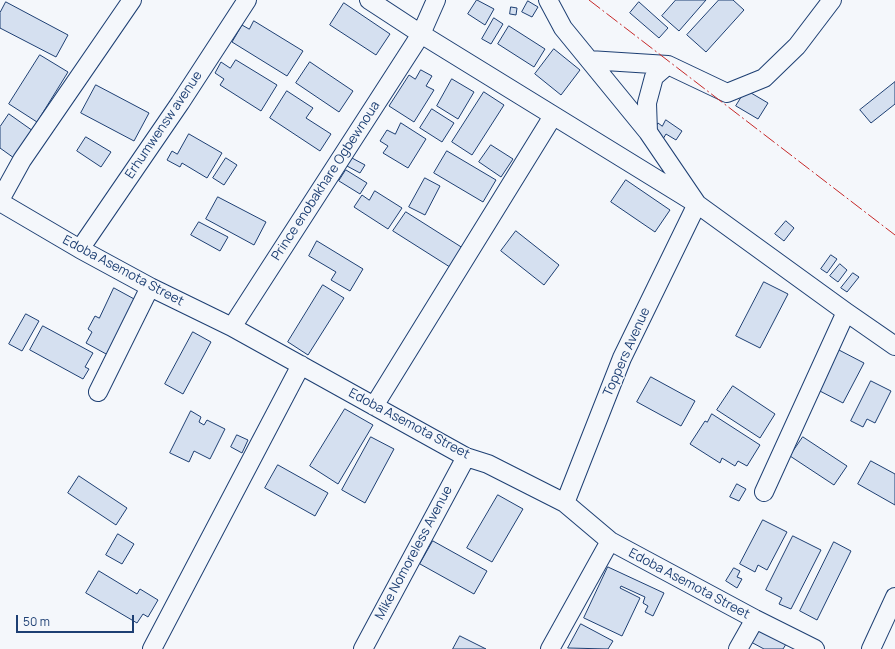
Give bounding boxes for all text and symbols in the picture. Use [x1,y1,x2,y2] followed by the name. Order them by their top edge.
[122,68,206,182] street label: Erhumwensw avenue
[269,98,383,264] street label: Prince enobakhare Ogbewnoua
[60,233,186,309] street label: Edoba Asemota Street
[600,305,654,399] street label: Toppers Avenue
[346,386,472,462] street label: Edoba Asemota Street
[372,483,456,623] street label: Mike Nomoreless Avenue
[626,546,752,622] street label: Edoba Asemota Street
[18,607,136,633] scale bar
[23,613,50,630] text: 50 m

